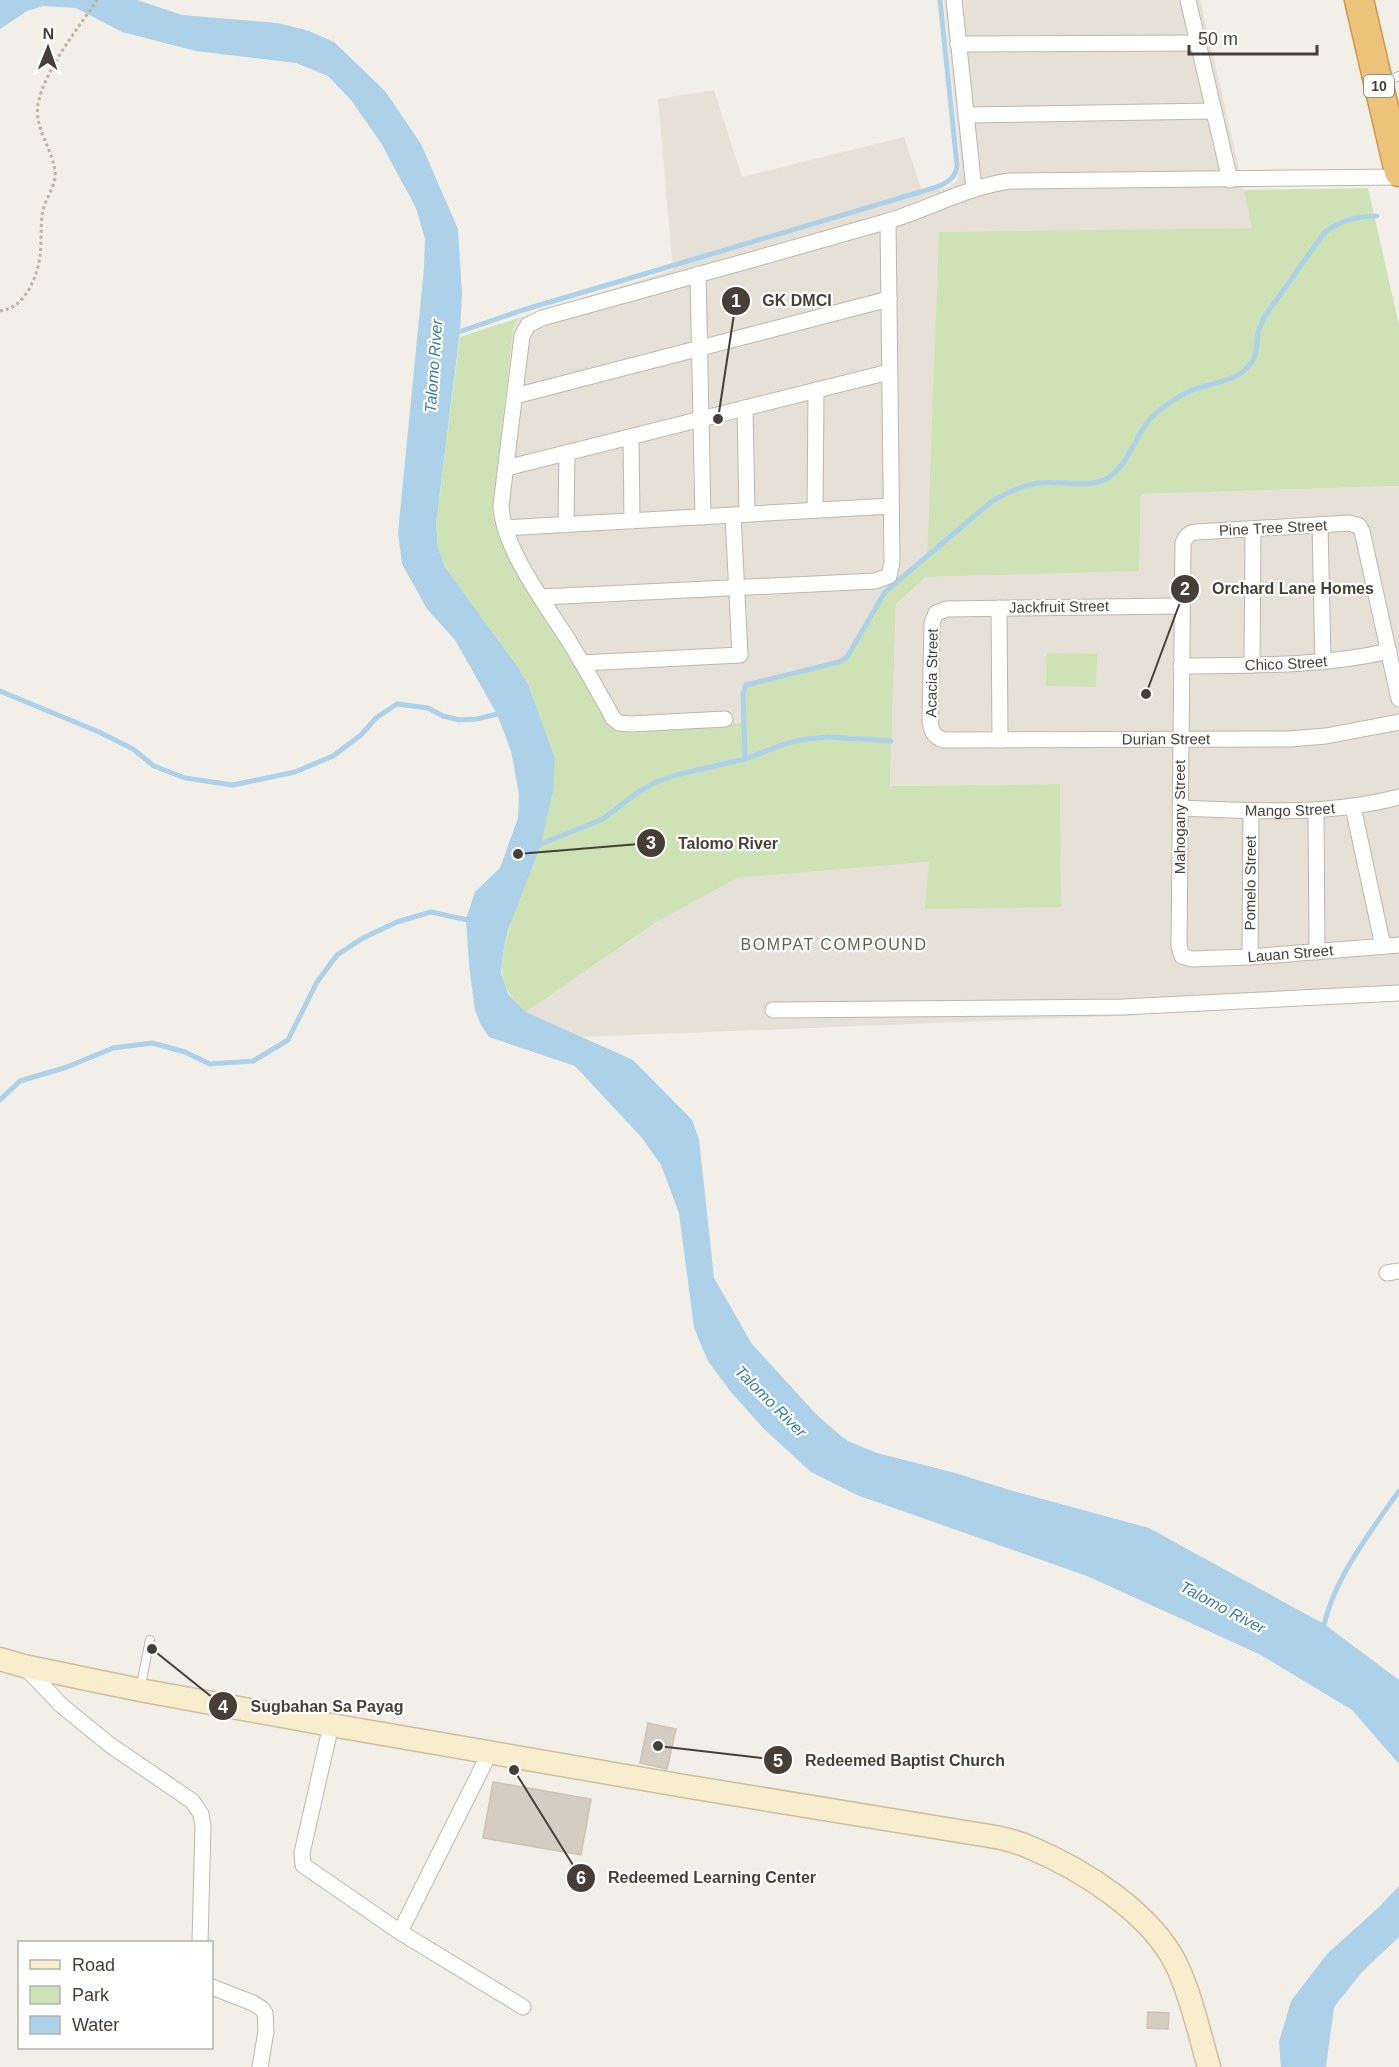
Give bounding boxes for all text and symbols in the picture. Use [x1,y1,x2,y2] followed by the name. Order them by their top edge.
[18,18,78,78] north arrow
[1189,18,1316,56] scale bar
[42,25,54,42] text: N
[1198,29,1238,49] text: 50 m
[1364,75,1394,97] road number: 10
[721,284,844,318] callout: GK DMCI
[731,291,741,311] text: 1
[762,292,832,309] text: GK DMCI
[422,318,445,413] water label: Talomo River
[1218,516,1328,539] street label: Pine Tree Street
[1170,572,1386,606] callout: Orchard Lane Homes
[1180,579,1190,599] text: 2
[1212,580,1374,597] text: Orchard Lane Homes
[1009,597,1110,616] street label: Jackfruit Street
[922,627,941,718] street label: Acacia Street
[1245,652,1329,673] street label: Chico Street
[1122,730,1211,747] street label: Durian Street
[1171,759,1188,874] street label: Mahogany Street
[1245,799,1336,819] street label: Mango Street
[636,826,790,860] callout: Talomo River
[646,833,656,853] text: 3
[678,835,778,852] text: Talomo River
[1241,835,1259,931] street label: Pomelo Street
[741,936,927,953] district label: BOMPAT COMPOUND
[1247,941,1335,965] street label: Lauan Street
[732,1362,810,1441] water label: Talomo River
[1177,1578,1269,1637] water label: Talomo River
[208,1689,415,1723] callout: Sugbahan Sa Payag
[218,1697,228,1717] text: 4
[251,1698,403,1715] text: Sugbahan Sa Payag
[763,1743,1017,1777] callout: Redeemed Baptist Church
[773,1751,783,1771] text: 5
[805,1752,1005,1769] text: Redeemed Baptist Church
[566,1861,828,1895] callout: Redeemed Learning Center
[576,1868,586,1888] text: 6
[608,1869,816,1886] text: Redeemed Learning Center
[18,1941,213,2049] legend
[72,1955,115,1975] text: Road
[72,1985,110,2005] text: Park
[72,2015,119,2035] text: Water

